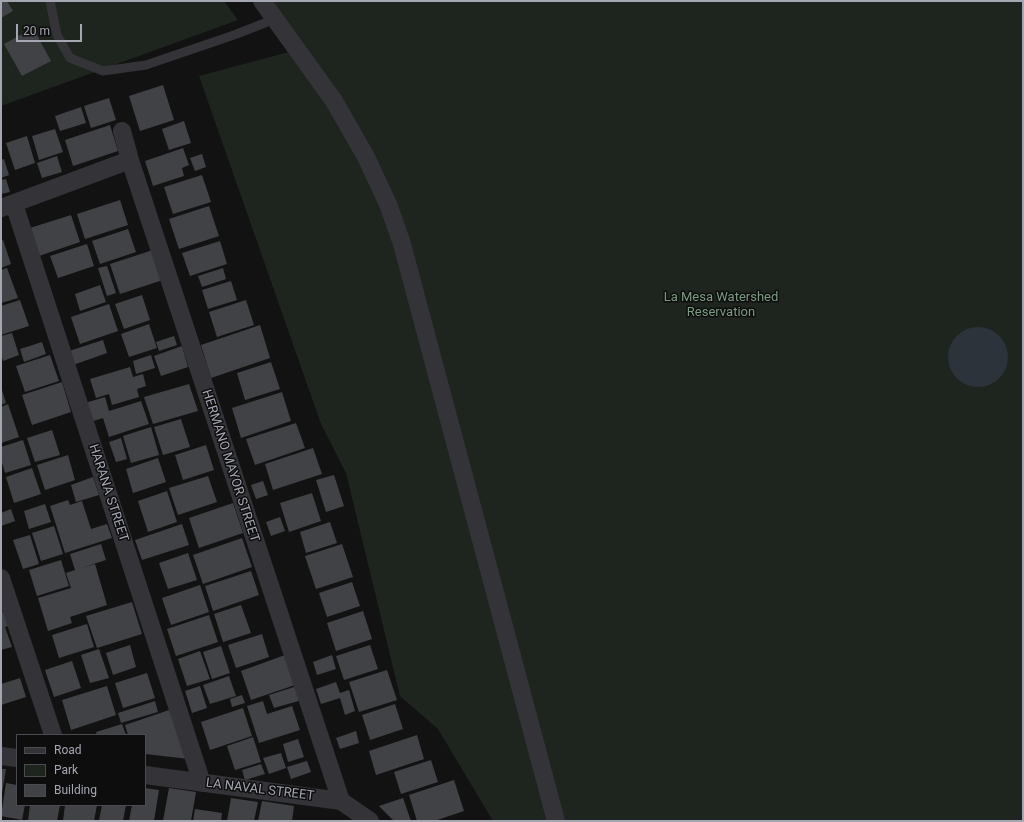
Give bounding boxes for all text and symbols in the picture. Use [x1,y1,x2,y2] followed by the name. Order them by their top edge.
[18,16,84,42] scale bar
[23,24,50,38] text: 20 m
[664,290,778,321] park label: La Mesa Watershed Reservation
[198,388,262,544] street label: HERMANO MAYOR STREET
[85,442,131,544] street label: HARANA STREET
[16,734,146,806] legend
[54,743,82,757] text: Road
[54,763,78,777] text: Park
[205,776,315,804] street label: LA NAVAL STREET
[54,783,97,797] text: Building

